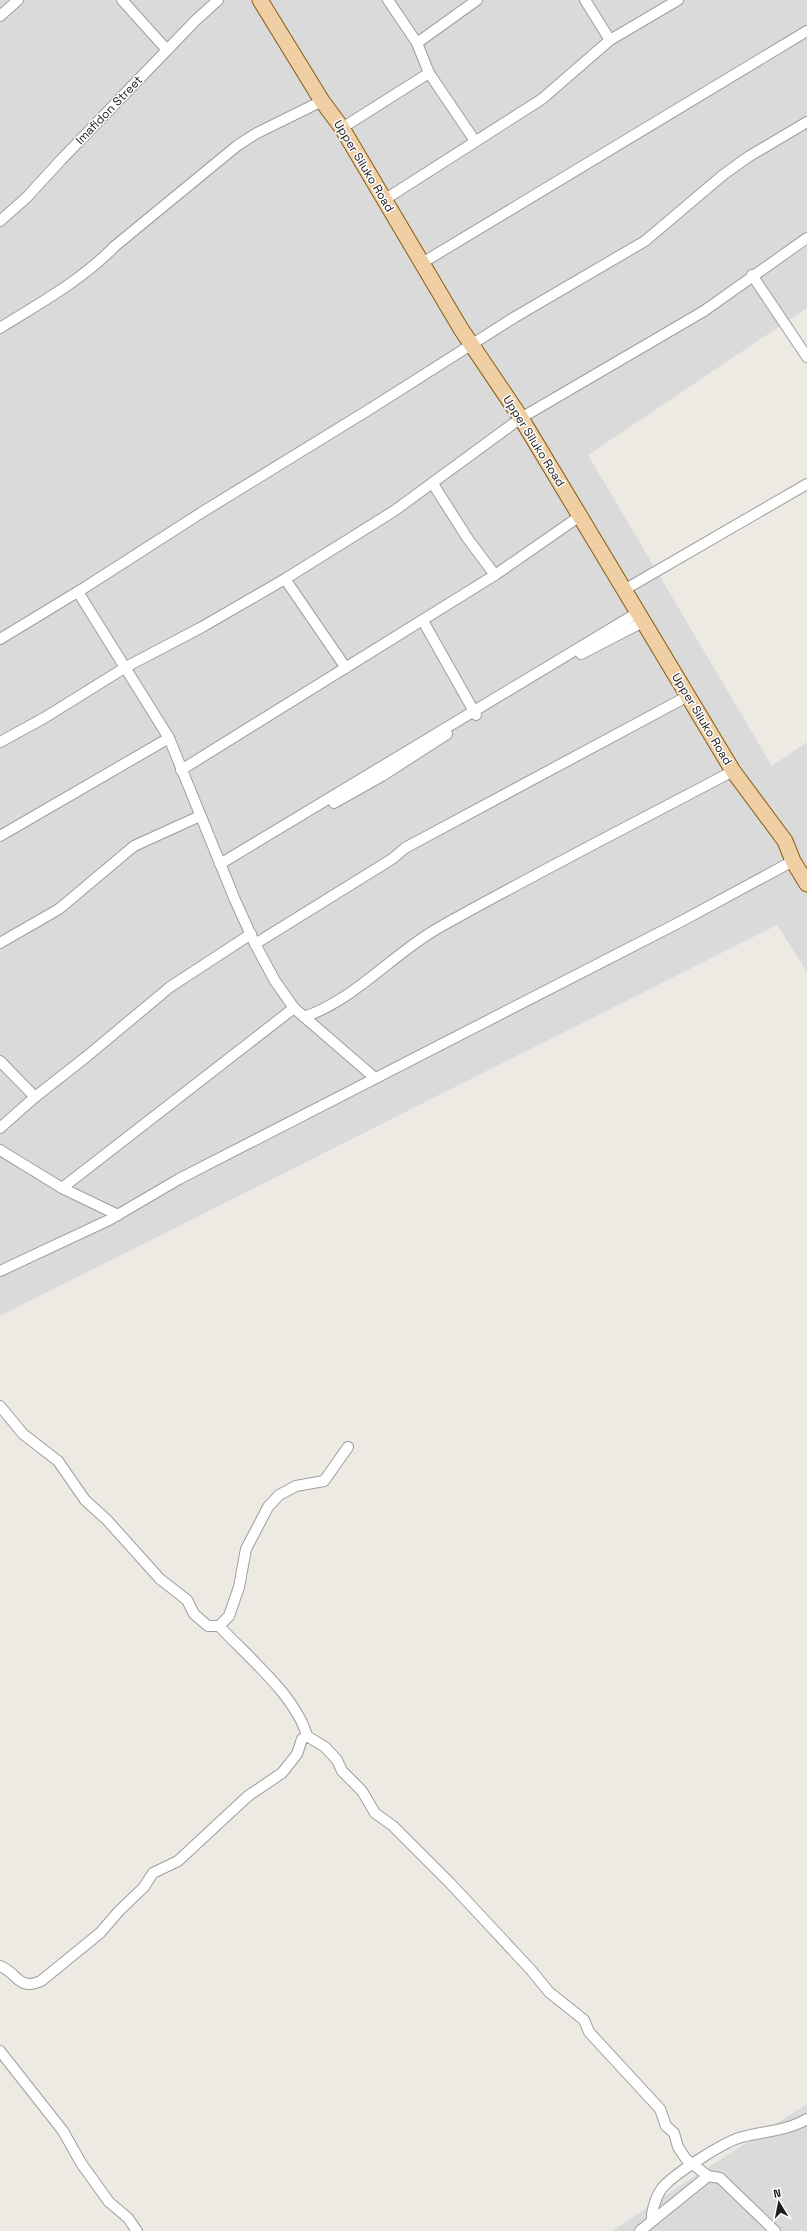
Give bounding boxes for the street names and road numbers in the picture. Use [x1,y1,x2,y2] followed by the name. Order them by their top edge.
[72,72,146,148] street label: Imafidon Street
[330,117,398,215] street label: Upper Siluko Road
[499,392,569,490] street label: Upper Siluko Road
[668,670,736,768] street label: Upper Siluko Road

